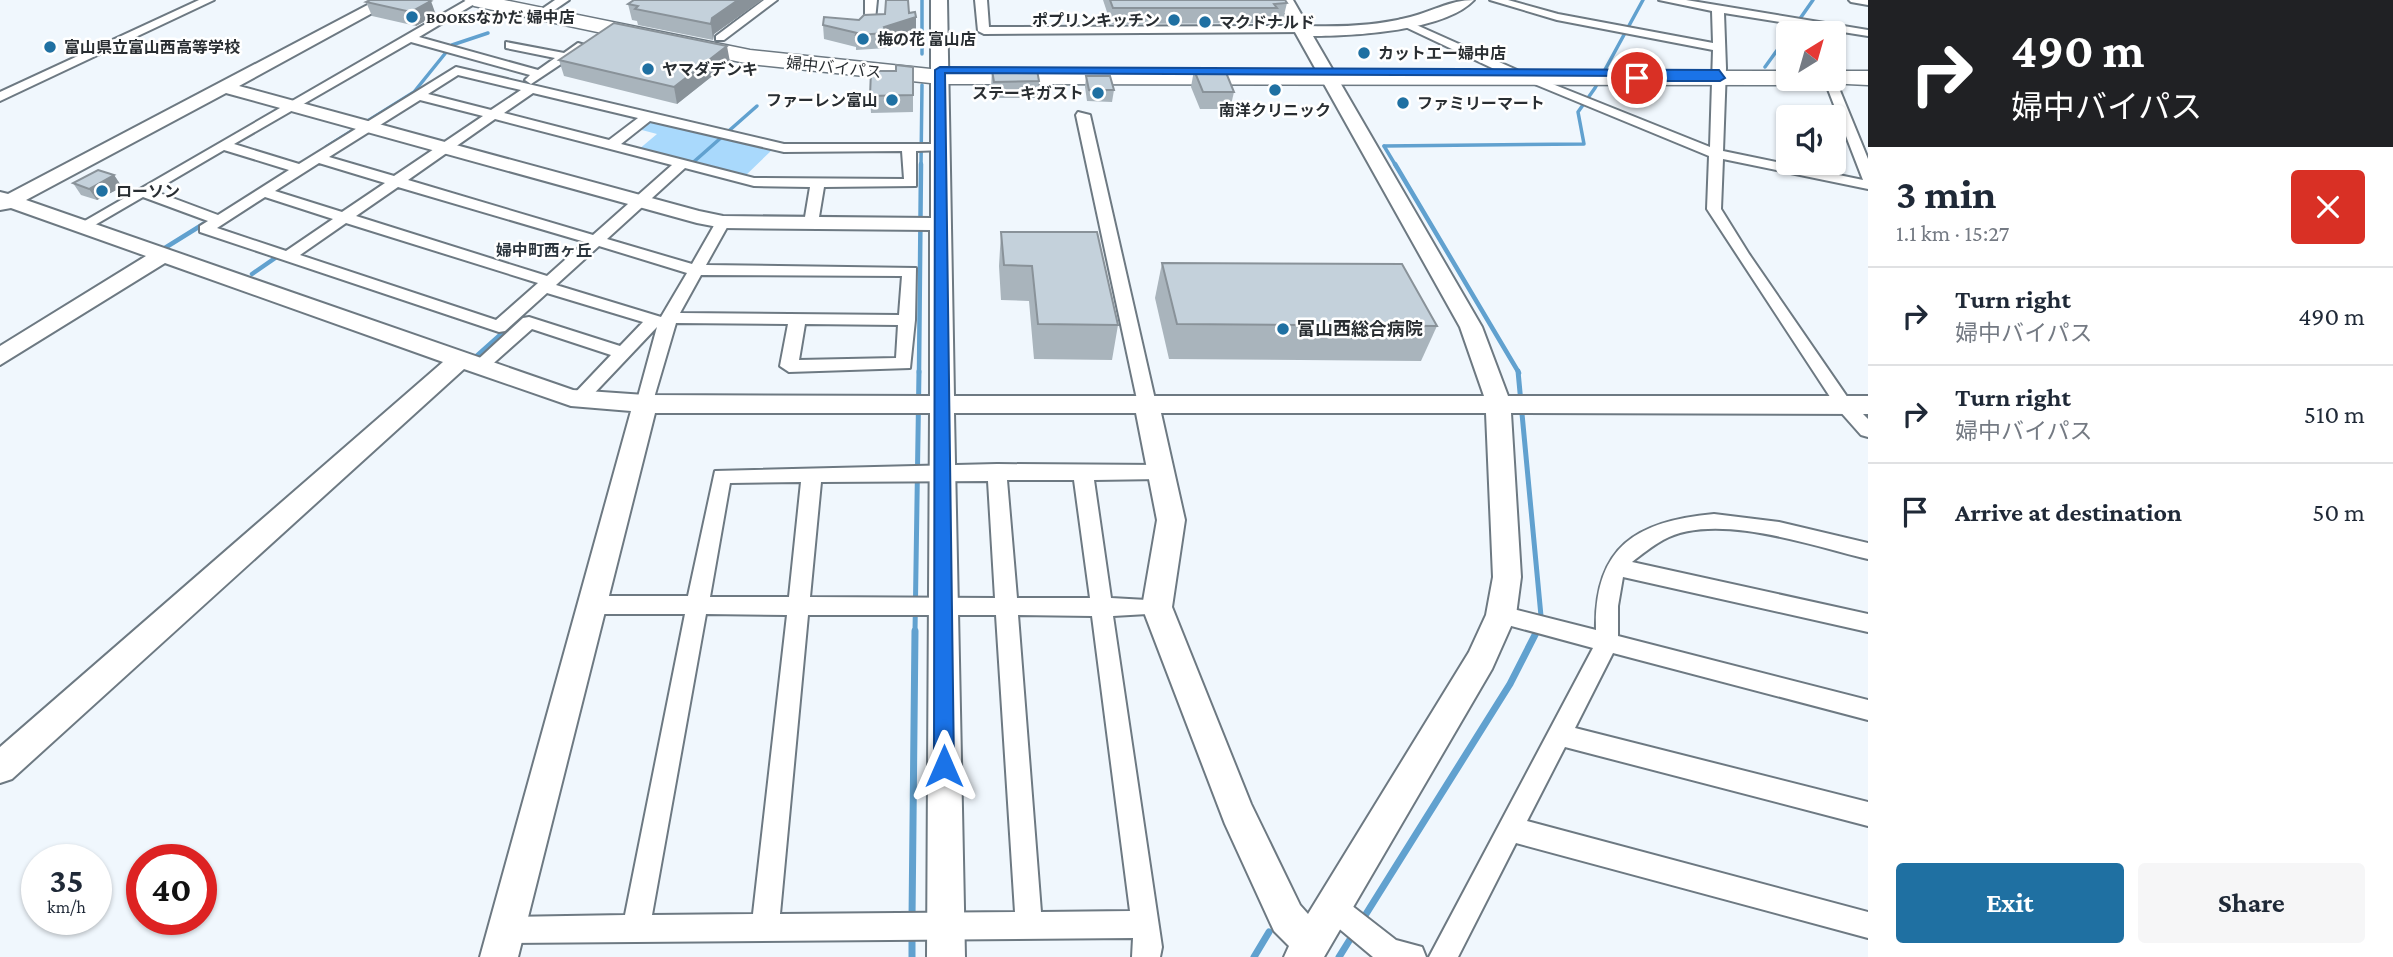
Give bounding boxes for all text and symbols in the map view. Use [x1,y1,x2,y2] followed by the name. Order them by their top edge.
[404,9,420,25] marker: BOOKSなかだ 婦中店
[426,9,575,26] place label: BOOKSなかだ 婦中店
[1032,12,1160,29] place label: ポプリンキッチン
[1166,12,1182,28] marker: ポプリンキッチン
[1197,14,1213,30] marker: マクドナルド
[1219,14,1315,31] place label: マクドナルド
[1776,21,1846,91] north arrow
[1776,21,1846,175] map controls
[2011,23,2145,78] text: 490 m
[1896,28,1987,119] icon: right
[855,31,871,47] marker: 梅の花 富山店
[877,31,976,48] place label: 梅の花 富山店
[42,39,58,55] marker: 富山県立富山西高等学校
[64,39,240,56] place label: 富山県立富山西高等学校
[1356,45,1372,61] marker: カットエー婦中店
[1378,45,1506,62] place label: カットエー婦中店
[1607,48,1667,108] pin
[785,54,882,81] street label: 婦中バイパス
[1618,59,1656,97] icon: arrive
[640,61,656,77] marker: ヤマダデンキ
[662,61,758,78] place label: ヤマダデンキ
[1267,82,1283,98] marker: 南洋クリニック
[972,85,1084,102] place label: ステーキガスト
[1090,85,1106,101] marker: ステーキガスト
[2011,89,2202,125] text: 婦中バイパス
[766,92,878,109] place label: ファーレン富山
[884,92,900,108] marker: ファーレン富山
[1395,95,1411,111] marker: ファミリーマート
[1417,95,1545,112] place label: ファミリーマート
[1219,102,1331,119] place label: 南洋クリニック
[1776,105,1846,175] button: sound
[1896,170,1996,217] text: 3 min
[2291,170,2365,244] button: close
[94,183,110,199] marker: ローソン
[116,183,180,200] place label: ローソン
[1896,220,2009,246] text: 1.1 km · 15:27
[496,242,592,259] district label: 婦中町西ヶ丘
[1955,285,2071,314] text: Turn right
[1896,297,1934,335] icon: right
[2298,302,2365,331] text: 490 m
[1297,319,1423,339] place label: 富山西総合病院
[1955,320,2093,346] text: 婦中バイパス
[1275,321,1291,337] marker: 富山西総合病院
[1955,383,2071,412] text: Turn right
[1896,395,1934,433] icon: right
[2304,400,2365,429] text: 510 m
[1955,418,2093,444] text: 婦中バイパス
[1896,493,1934,531] icon: arrive
[1955,498,2182,527] text: Arrive at destination
[2312,498,2365,527] text: 50 m
[907,729,981,803] position arrow
[126,844,217,935] speed limit sign: 40
[49,861,84,900] text: 35
[1896,863,2124,943] button: Exit
[2138,863,2365,943] button: Share
[47,897,86,917] text: km/h

